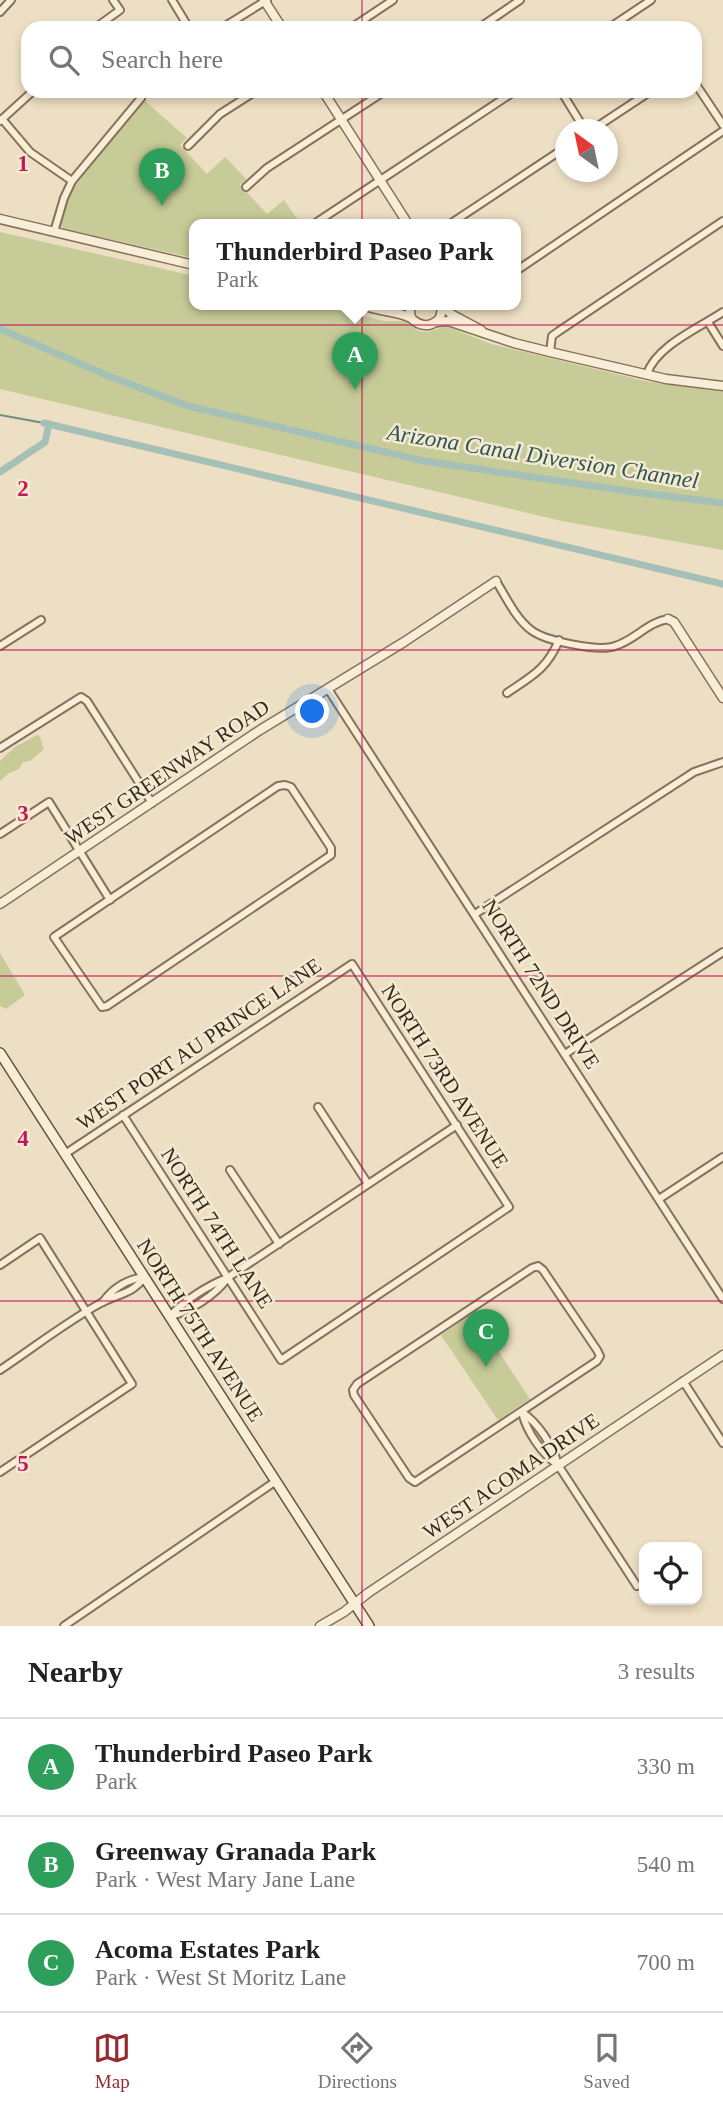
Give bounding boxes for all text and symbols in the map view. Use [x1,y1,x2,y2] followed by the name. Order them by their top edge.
[21,21,702,98] search box
[45,41,83,79] icon: search
[101,45,223,74] text: Search here
[555,119,618,182] north arrow
[139,148,185,206] pin: B
[17,151,29,176] text: 1
[189,219,521,310] popup
[216,237,494,266] text: Thunderbird Paseo Park
[216,267,258,292] text: Park
[332,332,378,390] pin: A
[383,419,700,493] water label: Arizona Canal Diversion Channel
[17,476,29,501] text: 2
[60,694,274,850] street label: WEST GREENWAY ROAD
[295,694,329,728] your location
[17,801,29,826] text: 3
[477,895,605,1073] street label: NORTH 72ND DRIVE
[72,953,326,1135] street label: WEST PORT AU PRINCE LANE
[377,980,513,1172] street label: NORTH 73RD AVENUE
[17,1126,29,1151] text: 4
[156,1143,278,1313] street label: NORTH 74TH LANE
[132,1234,268,1426] street label: NORTH 75TH AVENUE
[463,1309,509,1367] pin: C
[418,1408,604,1544] street label: WEST ACOMA DRIVE
[17,1451,29,1476] text: 5
[639,1542,702,1605] map controls
[639,1542,702,1605] button: locate
[28,1655,123,1688] text: Nearby
[618,1659,695,1684] text: 3 results
[95,1739,372,1768] text: Thunderbird Paseo Park
[43,1754,59,1779] text: A
[637,1754,695,1779] text: 330 m
[95,1769,137,1794] text: Park
[95,1837,376,1866] text: Greenway Granada Park
[43,1852,59,1877] text: B
[637,1852,695,1877] text: 540 m
[95,1867,355,1892] text: Park · West Mary Jane Lane
[95,1935,320,1964] text: Acoma Estates Park
[43,1950,59,1975] text: C
[637,1950,695,1975] text: 700 m
[95,1965,346,1990] text: Park · West St Moritz Lane
[93,2029,131,2093] tab: Map
[318,2029,397,2093] tab: Directions
[583,2029,630,2093] tab: Saved

